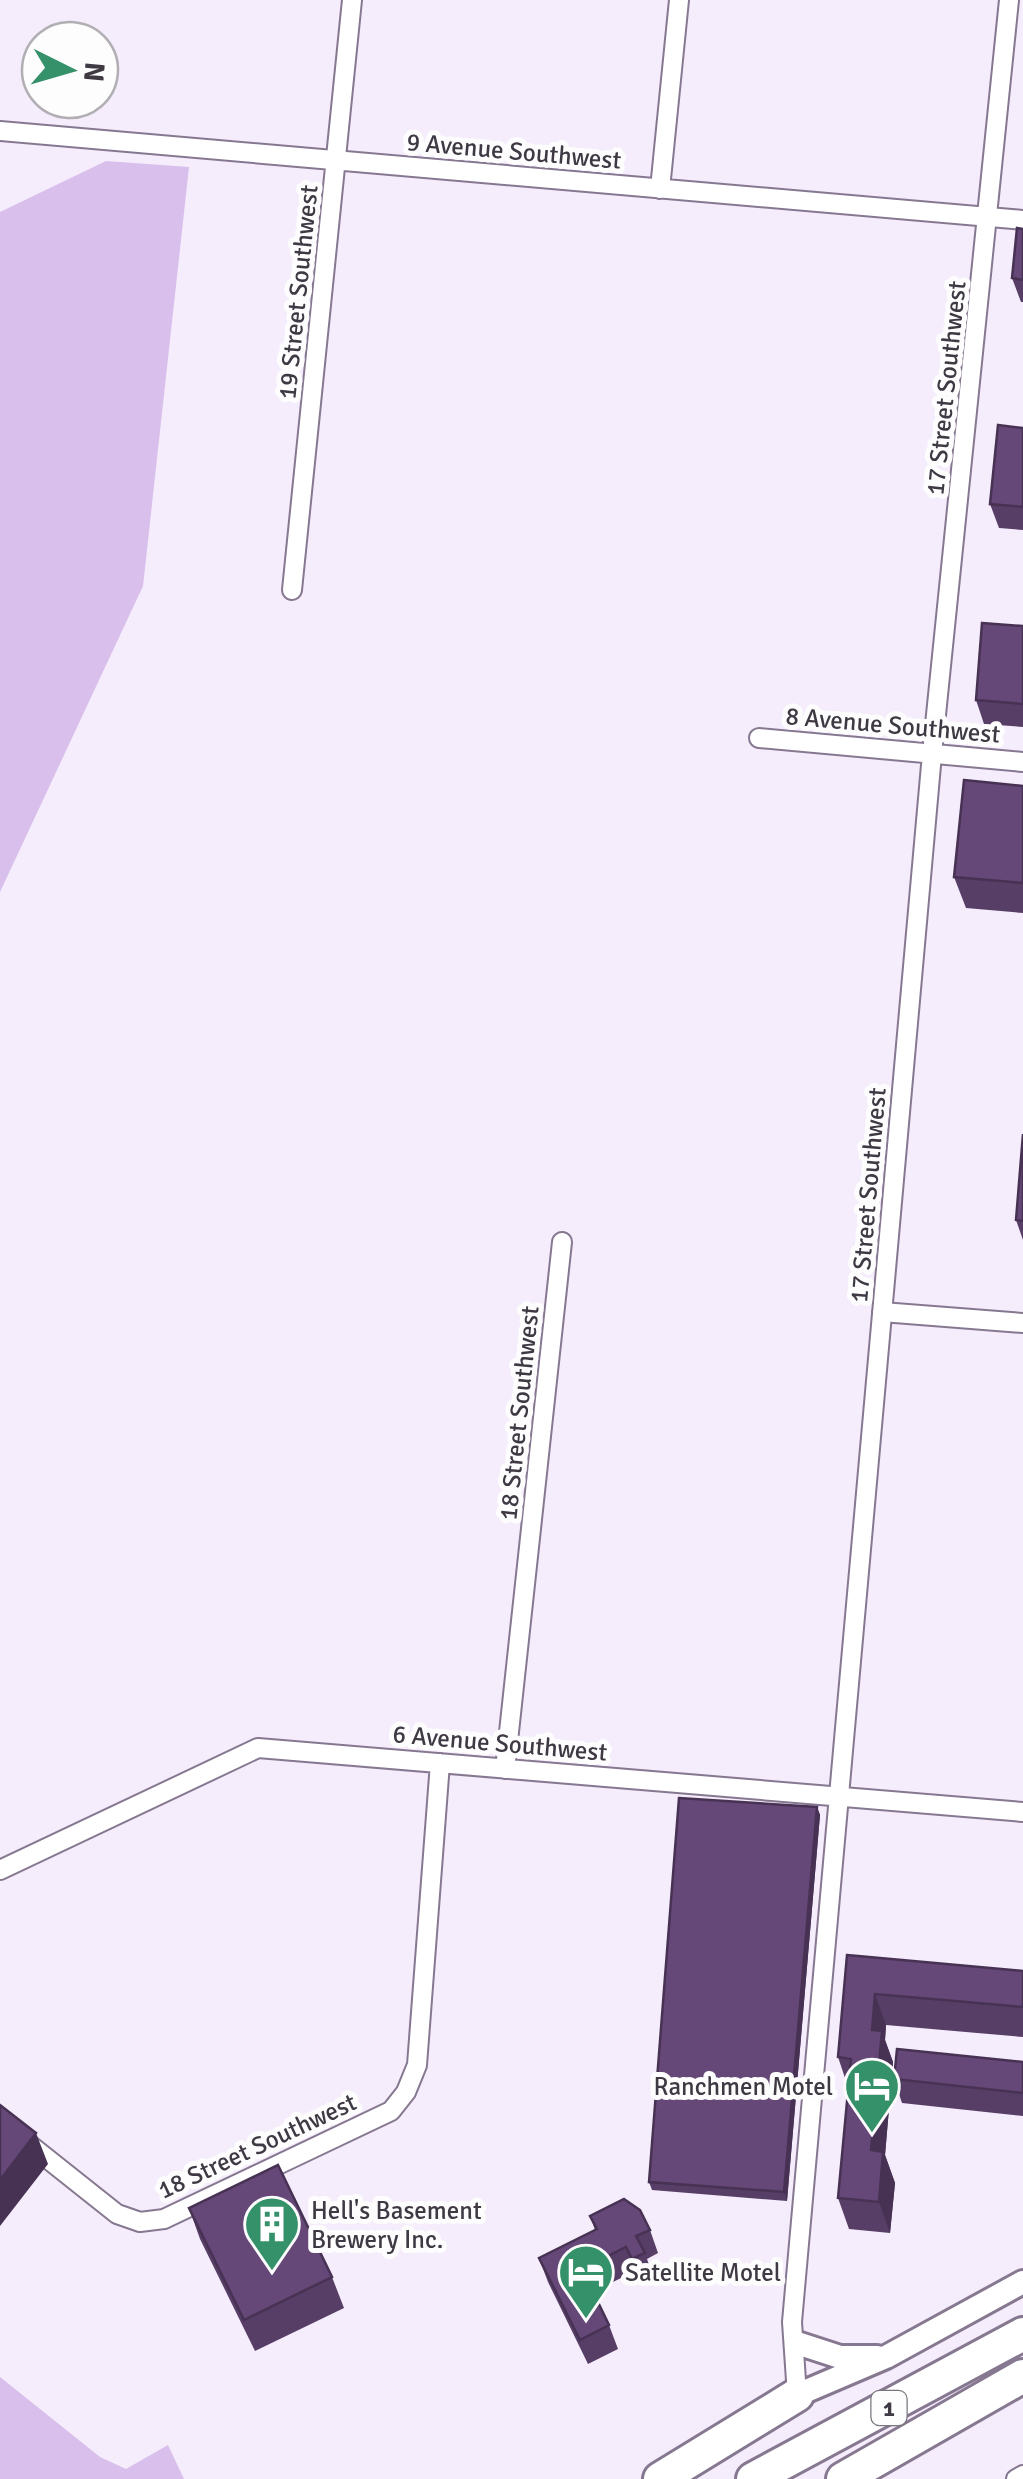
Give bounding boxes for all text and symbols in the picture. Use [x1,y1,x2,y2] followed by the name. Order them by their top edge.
[20,20,120,120] north arrow
[76,61,112,83] text: N
[405,126,623,176] street label: 9 Avenue Southwest
[271,183,325,401] street label: 19 Street Southwest
[919,279,973,497] street label: 17 Street Southwest
[784,700,1002,750] street label: 8 Avenue Southwest
[843,1086,893,1304] street label: 17 Street Southwest
[492,1304,546,1522] street label: 18 Street Southwest
[391,1718,609,1768] street label: 6 Avenue Southwest
[842,2056,902,2135] hotel icon: Ranchmen Motel
[654,2071,833,2102] place label: Ranchmen Motel
[153,2086,361,2206] street label: 18 Street Southwest
[242,2194,302,2273] building icon: Hell's Basement Brewery Inc.
[311,2195,482,2255] place label: Hell's Basement Brewery Inc.
[556,2242,616,2321] hotel icon: Satellite Motel
[625,2257,781,2288] place label: Satellite Motel
[872,2391,906,2425] road number: 1

